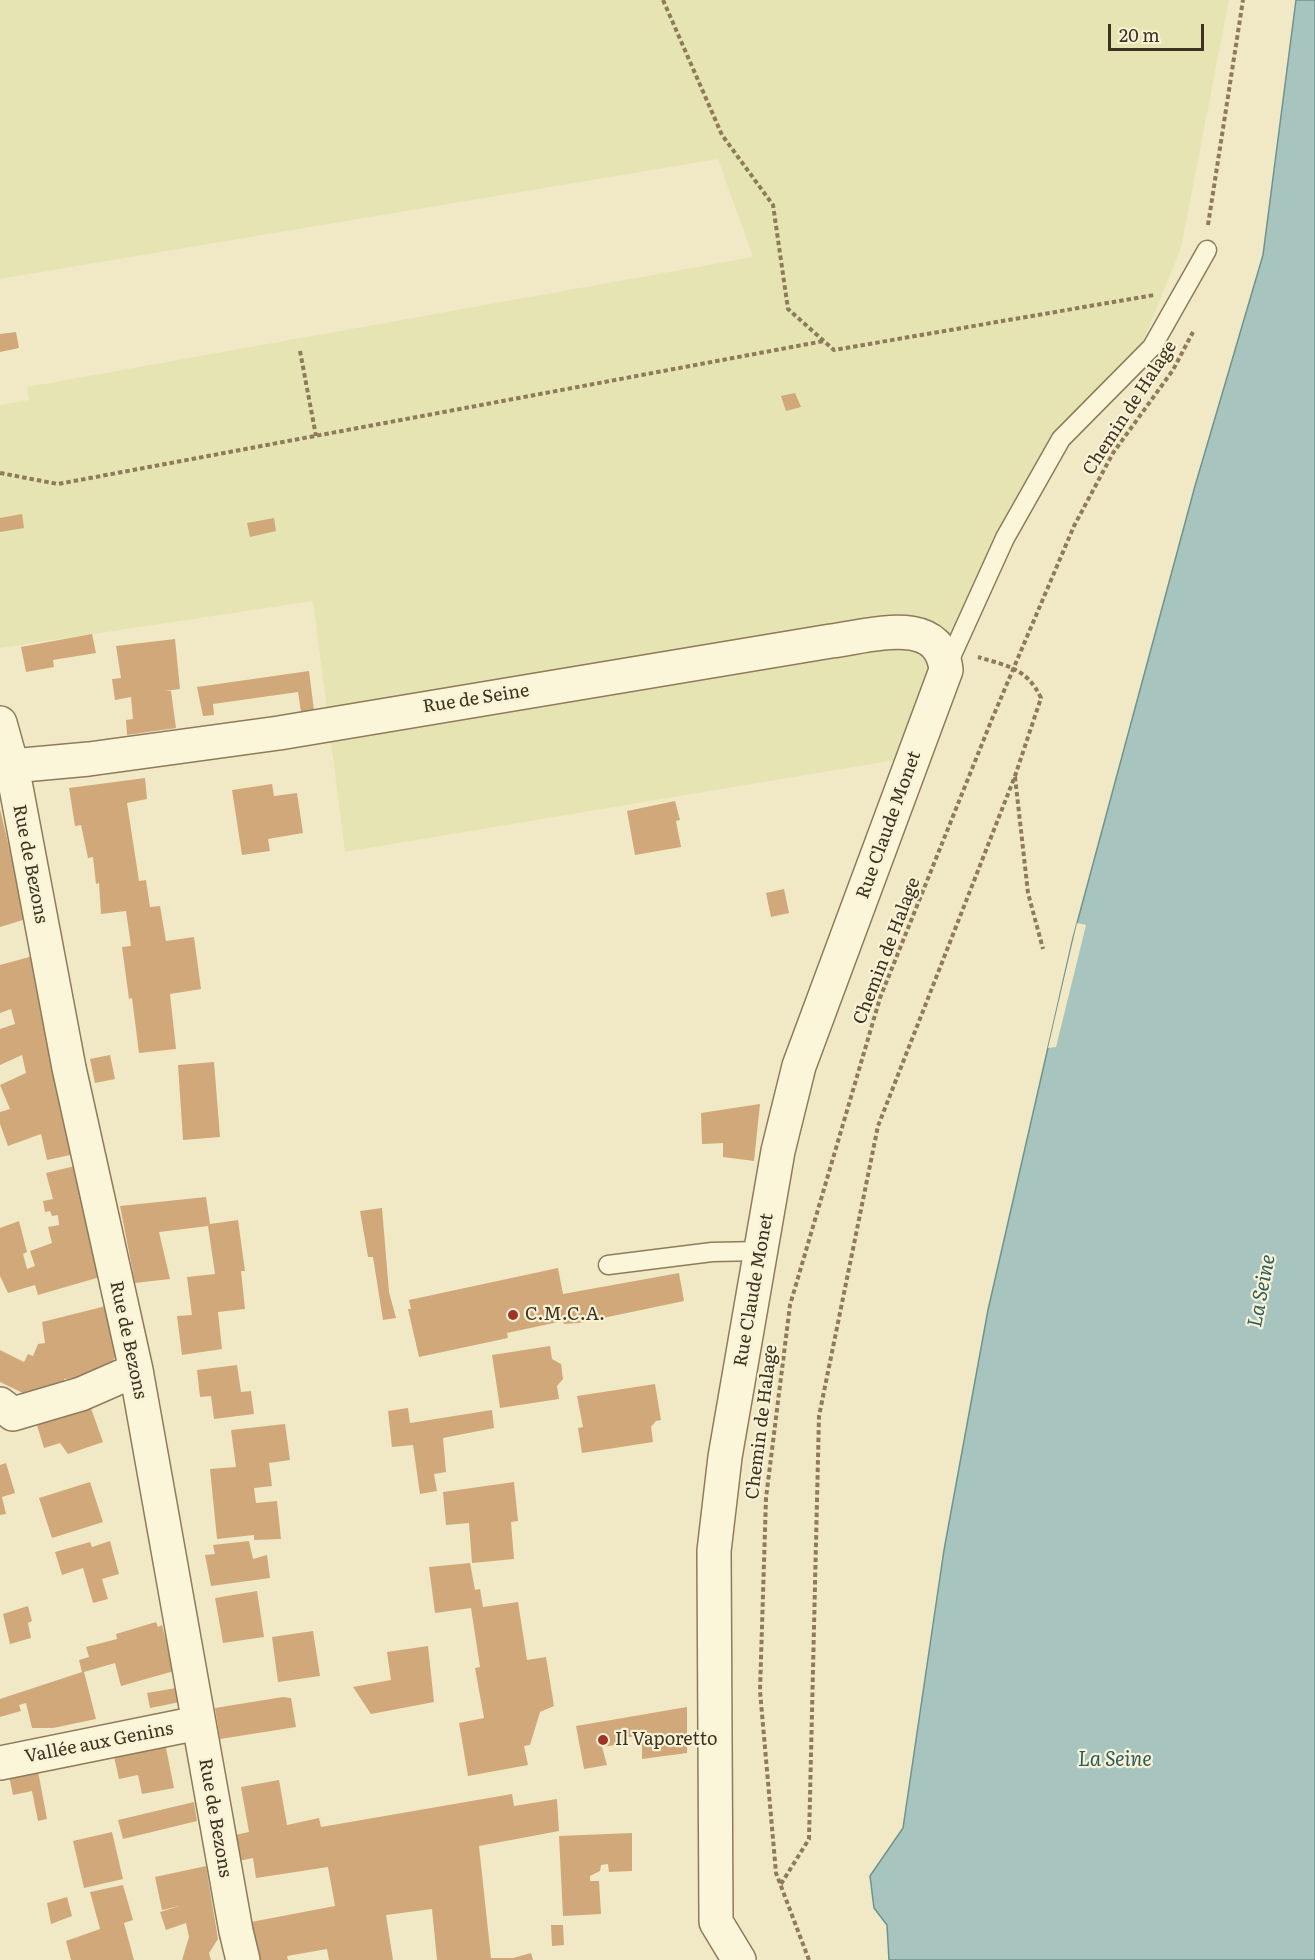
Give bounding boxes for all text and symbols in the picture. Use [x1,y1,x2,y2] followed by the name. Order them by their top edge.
[1111,12,1207,50] scale bar
[1119,21,1160,48] text: 20 m
[1079,337,1181,479] street label: Chemin de Halage
[421,680,531,718] street label: Rue de Seine
[852,748,926,902] street label: Rue Claude Monet
[8,803,52,925] street label: Rue de Bezons
[849,874,925,1028] street label: Chemin de Halage
[730,1211,778,1369] street label: Rue Claude Monet
[1243,1252,1281,1330] water label: La Seine
[105,1279,151,1401] street label: Rue de Bezons
[525,1304,605,1326] place label: C.M.C.A.
[506,1308,520,1322] marker: C.M.C.A.
[742,1343,782,1501] street label: Chemin de Halage
[23,1718,175,1768] street label: Vallée aux Genins
[615,1729,717,1751] place label: Il Vaporetto
[596,1733,610,1747] marker: Il Vaporetto
[1078,1748,1152,1772] water label: La Seine
[194,1757,236,1879] street label: Rue de Bezons

